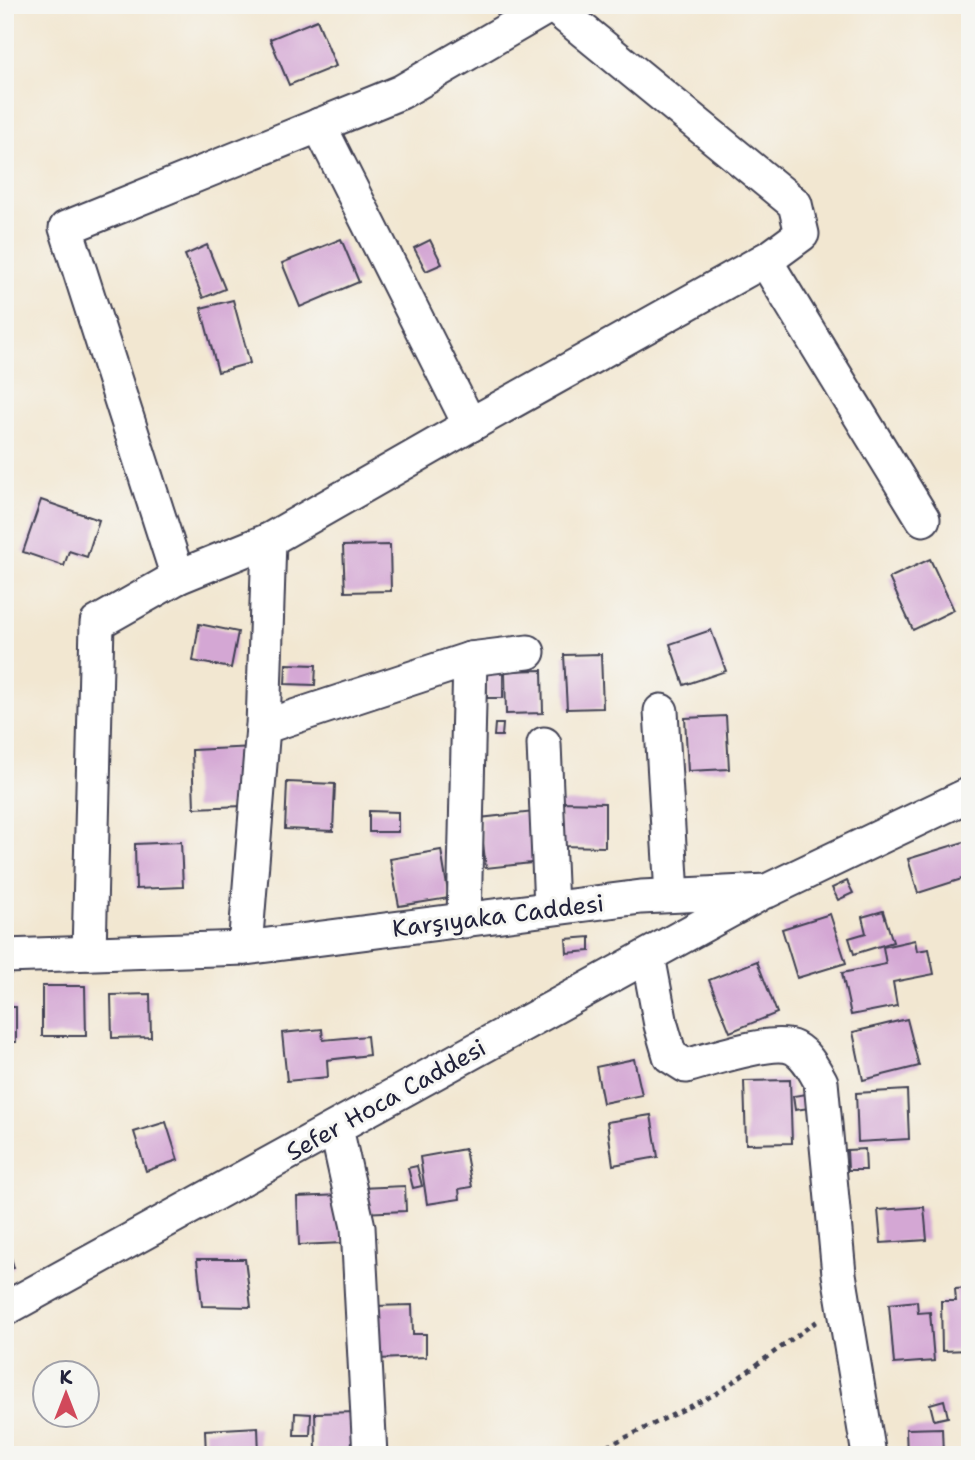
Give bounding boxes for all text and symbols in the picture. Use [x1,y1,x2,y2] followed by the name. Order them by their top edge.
[390,887,606,945] street label: Karşıyaka Caddesi
[280,1032,492,1168] street label: Sefer Hoca Caddesi
[32,1358,102,1428] north arrow
[60,1365,73,1390] text: K

